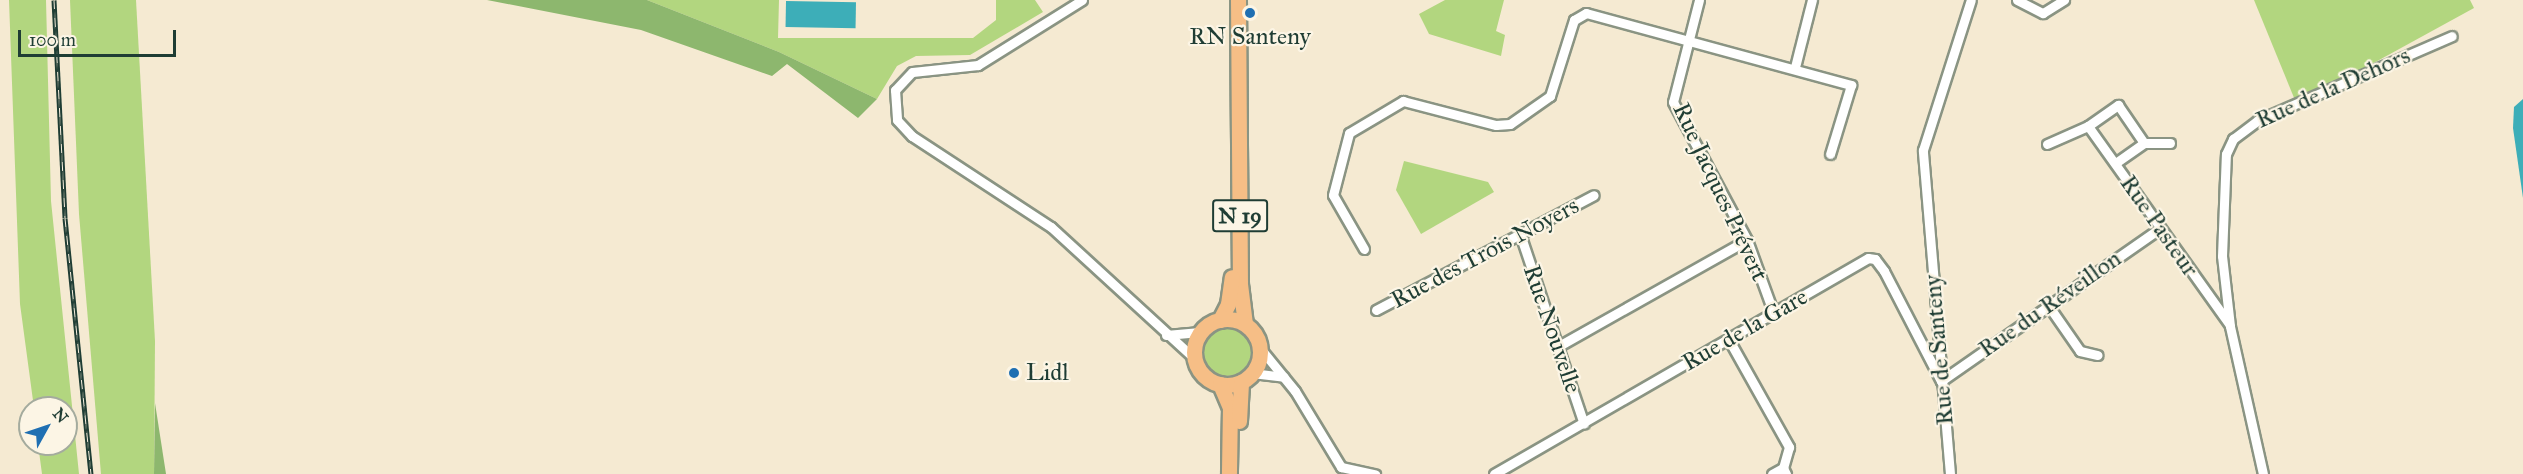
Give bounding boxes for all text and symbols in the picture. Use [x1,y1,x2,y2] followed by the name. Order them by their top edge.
[1243,6,1257,20] marker: RN Santeny
[21,18,178,56] scale bar
[1189,23,1311,51] place label: RN Santeny
[29,29,76,51] text: 100 m
[2251,41,2415,135] street label: Rue de la Dehors
[1666,98,1774,286] street label: Rue Jacques Prévert
[2114,170,2204,282] street label: Rue Pasteur
[1386,191,1584,315] street label: Rue des Trois Noyers
[1212,197,1268,235] road number: N 19
[1973,244,2127,364] street label: Rue du Réveillon
[1517,261,1587,397] street label: Rue Nouvelle
[1918,274,1960,426] street label: Rue de Santeny
[1677,282,1813,378] street label: Rue de la Gare
[1026,359,1069,387] place label: Lidl
[1007,366,1021,380] marker: Lidl
[18,396,78,456] north arrow
[49,404,72,427] text: N

